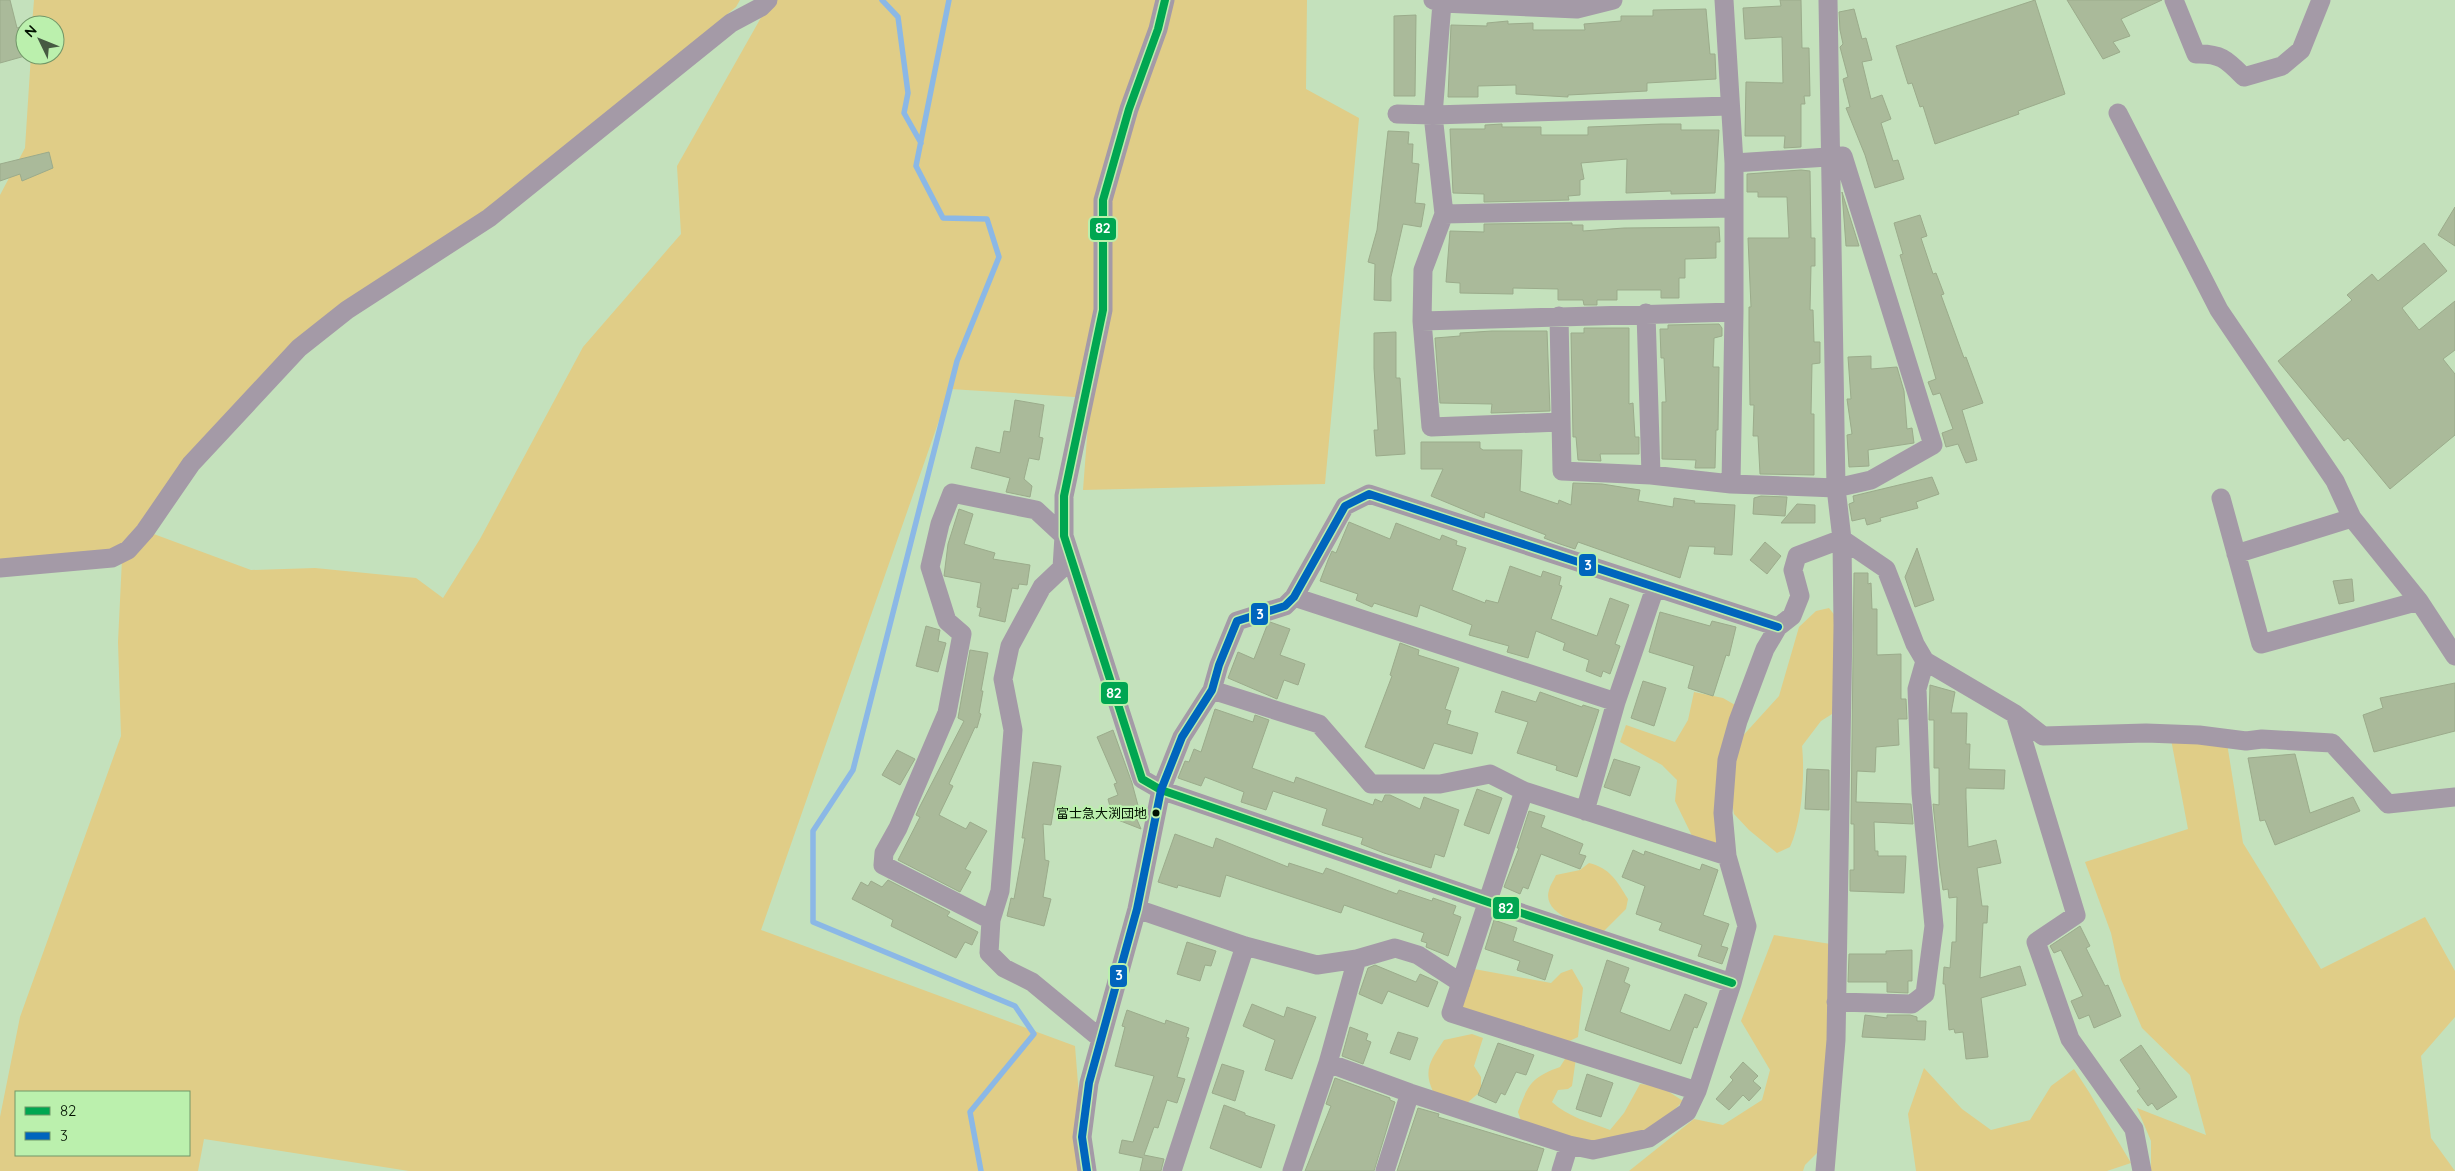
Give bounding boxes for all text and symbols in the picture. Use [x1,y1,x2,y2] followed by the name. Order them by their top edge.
[15,15,65,65] north arrow
[20,21,41,41] text: N
[1089,217,1117,241] line badge: 82
[1095,219,1111,237] text: 82
[1578,553,1597,577] line badge: 3
[1584,556,1592,574] text: 3
[1250,602,1269,626] line badge: 3
[1256,605,1264,623] text: 3
[1100,681,1129,705] line badge: 82
[1106,684,1122,702] text: 82
[1056,805,1147,821] place label: 富士急大渕団地
[1151,808,1161,818] marker: 富士急大渕団地
[1492,896,1520,920] line badge: 82
[1498,899,1514,917] text: 82
[1109,964,1128,988] line badge: 3
[1115,966,1123,984] text: 3
[15,1091,190,1156] legend
[60,1101,76,1120] text: 82
[60,1126,68,1145] text: 3

